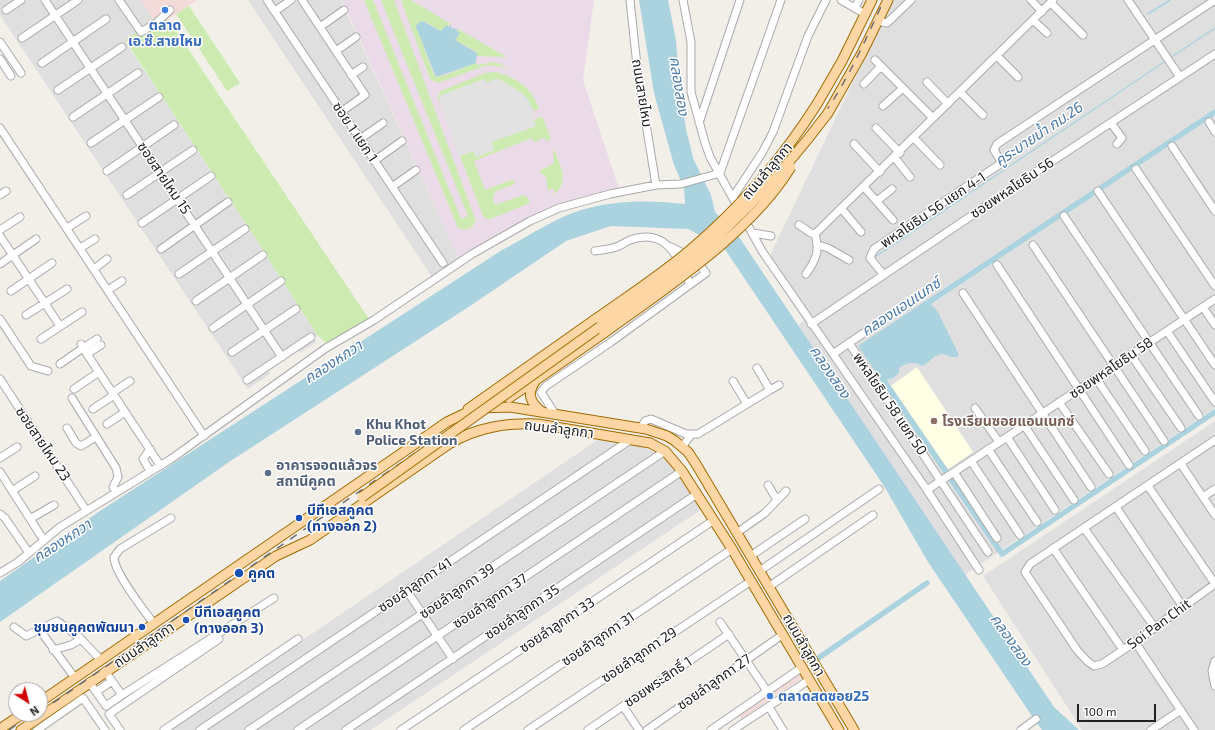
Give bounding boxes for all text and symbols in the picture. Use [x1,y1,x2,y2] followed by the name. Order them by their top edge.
[160,5,170,15] marker: ตลาด เอ.ซ๊.สายไหม
[128,17,202,50] place label: ตลาด เอ.ซ๊.สายไหม
[665,55,693,117] water label: คลองสอง
[628,58,656,128] street label: ถนนสายไหม
[991,98,1087,170] water label: คูระบายน้ำ กม.26
[329,99,381,165] street label: ซอย 1 แยก 1
[134,139,194,217] street label: ซอยสายไหม 15
[738,139,796,203] street label: ถนนลำลูกกา
[967,154,1057,222] street label: ซอยพหลโยธิน 56
[877,169,989,251] street label: พหลโยธิน 56 แยก 4-1
[858,274,944,340] water label: คลองแอนเนกซ์
[1066,334,1156,402] street label: ซอยพหลโยธิน 58
[301,337,365,387] water label: คลองหกวา
[806,342,854,402] water label: คลองสอง
[850,350,930,458] street label: พหลโยธิน 58 แยก 50
[12,404,74,484] street label: ซอยสายไหม 23
[942,413,1074,429] place label: โรงเรียนซอยแอนเนกซ์
[366,416,457,448] place label: Khu Khot Police Station
[523,416,595,442] street label: ถนนลำลูกกา
[929,416,939,426] marker: โรงเรียนซอยแอนเนกซ์
[353,427,363,437] marker: Khu Khot Police Station
[276,457,377,490] place label: อาคารจอดแล้วจร สถานีคูคต
[263,468,273,478] marker: อาคารจอดแล้วจร สถานีคูคต
[307,502,377,534] place label: บีทีเอสคูคต (ทางออก 2)
[294,513,304,523] marker: บีทีเอสคูคต (ทางออก 2)
[30,516,94,566] water label: คลองหกวา
[375,554,455,616] street label: ซอยลำลูกกา 41
[416,560,498,622] street label: ซอยลำลูกกา 39
[248,565,275,581] place label: คูคต
[233,567,245,579] marker: คูคต
[450,570,530,632] street label: ซอยลำลูกกา 37
[481,581,563,643] street label: ซอยลำลูกกา 35
[516,594,598,656] street label: ซอยลำลูกกา 33
[1124,595,1194,653] street label: Soi Pan Chit
[194,604,264,636] place label: บีทีเอสคูคต (ทางออก 3)
[558,608,638,670] street label: ซอยลำลูกกา 31
[987,610,1035,670] water label: คลองสอง
[779,611,829,679] street label: ถนนลำลูกกา
[181,615,191,625] marker: บีทีเอสคูคต (ทางออก 3)
[33,619,134,635] place label: ชุมชนคูคตพัฒนา
[110,619,178,671] street label: ถนนลำลูกกา
[137,622,147,632] marker: ชุมชนคูคตพัฒนา
[598,624,680,686] street label: ซอยลำลูกกา 29
[674,650,754,714] street label: ซอยลำลูกกา 27
[621,653,695,711] street label: ซอยพระสิทธิ์ 1
[8,682,48,722] north arrow
[778,688,869,704] place label: ตลาดสดซอย25
[765,691,775,701] marker: ตลาดสดซอย25
[1079,696,1158,722] scale bar
[28,704,42,719] text: N
[1084,704,1116,718] text: 100 m

